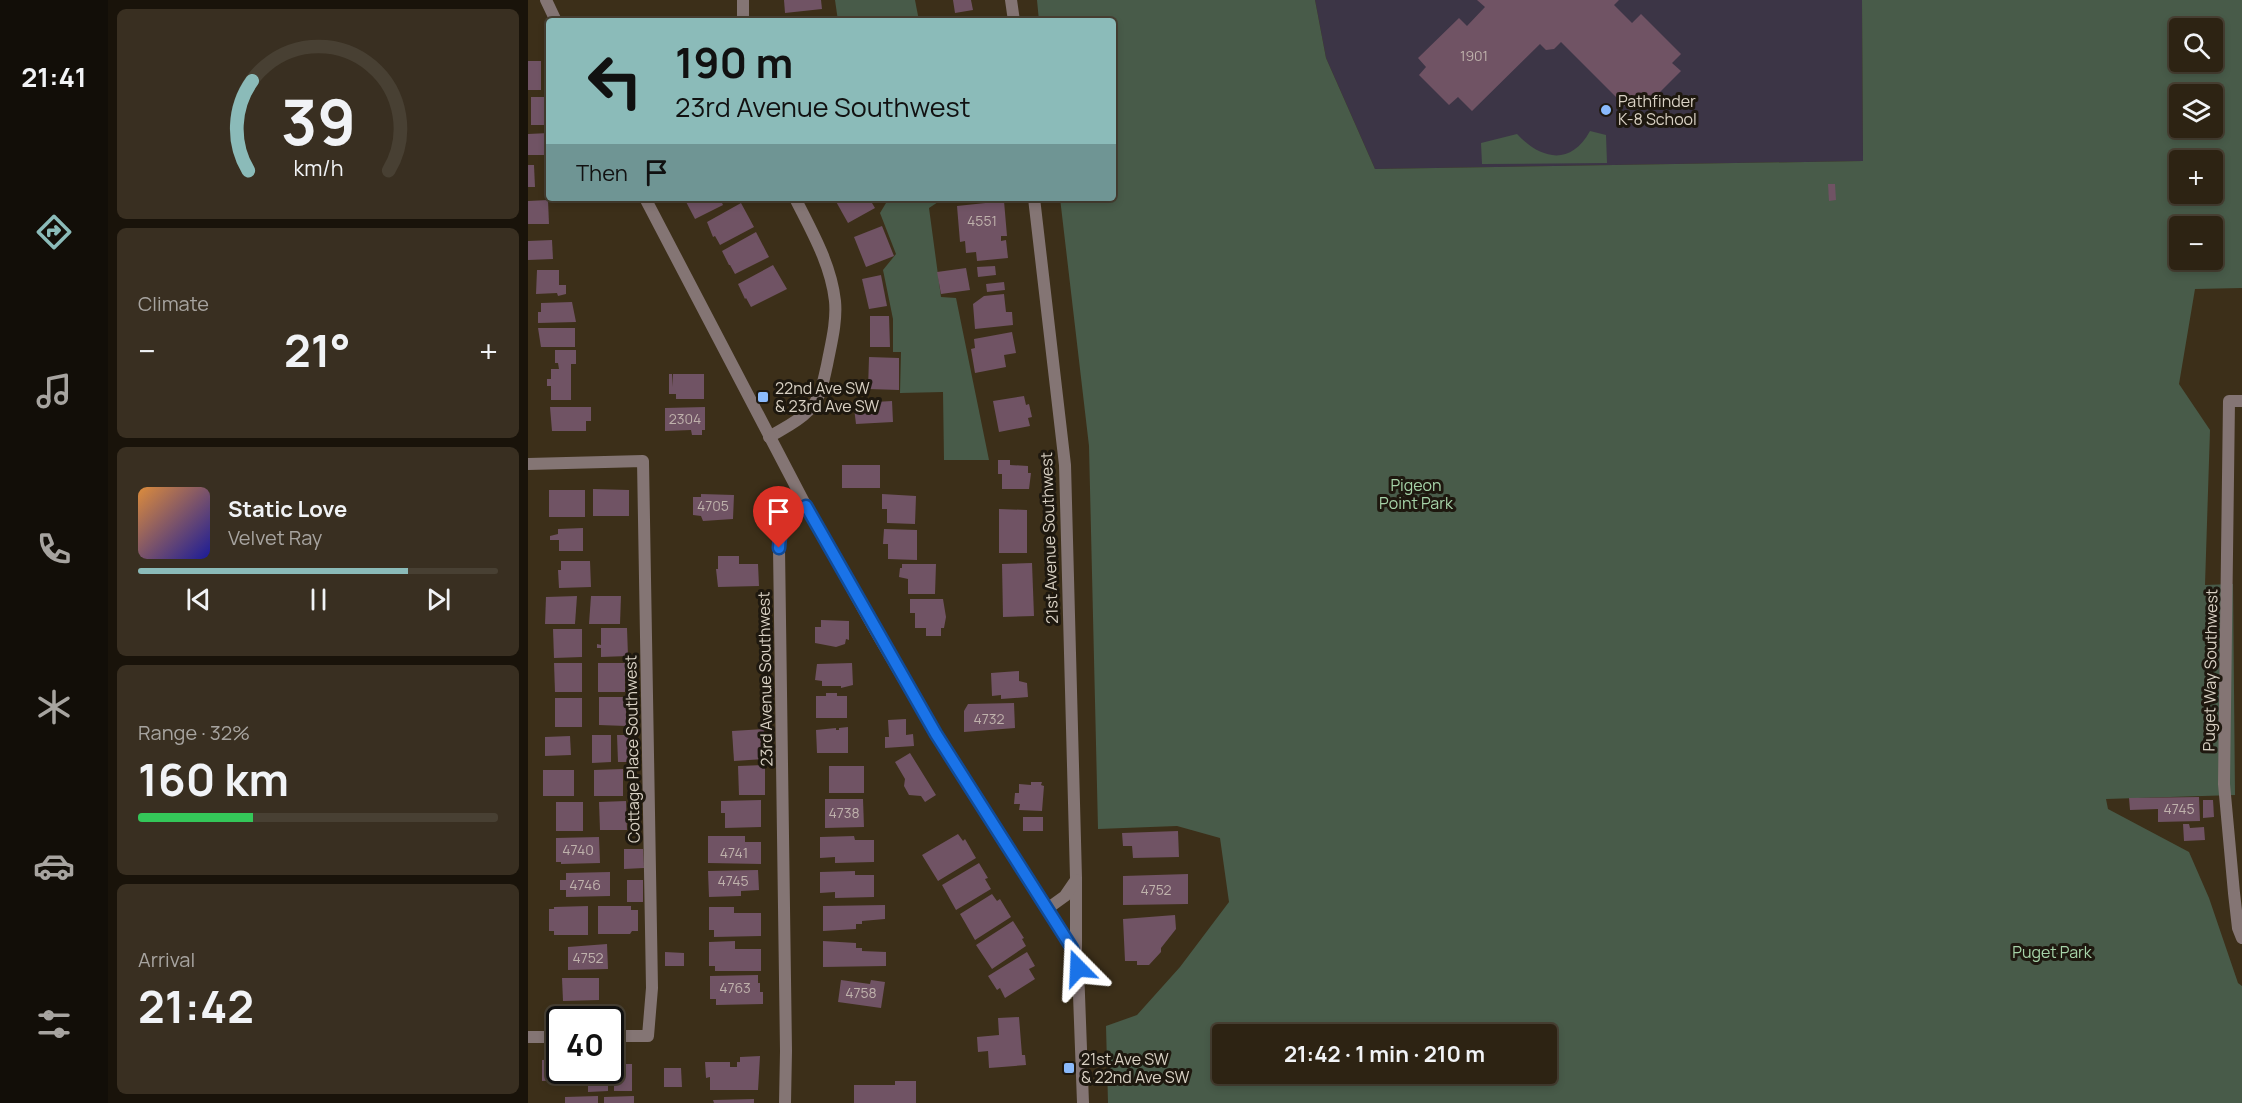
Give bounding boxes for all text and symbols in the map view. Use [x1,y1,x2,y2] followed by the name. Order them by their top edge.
[2169,18,2223,270] map controls
[2169,18,2223,72] button: search
[675,33,793,91] text: 190 m
[576,42,654,120] icon: left
[1460,46,1488,65] house number: 1901
[21,58,87,95] text: 21:41
[280,78,356,164] text: 39
[2169,84,2223,138] button: layers
[675,88,970,125] text: 23rd Avenue Southwest
[1618,90,1697,130] place label: Pathfinder K-8 School
[1599,103,1613,117] marker: Pathfinder K-8 School
[2169,150,2223,204] button: +
[293,153,343,182] text: km/h
[640,156,673,189] icon: arrive
[576,158,628,188] text: Then
[33,211,75,253] icon: directions
[967,211,997,230] house number: 4551
[2169,216,2223,270] button: −
[138,290,209,317] text: Climate
[284,319,351,381] text: 21°
[138,328,156,373] text: −
[479,328,498,373] text: +
[33,370,75,412] icon: music
[775,377,879,417] place label: 22nd Ave SW & 23rd Ave SW
[756,390,770,404] marker: 22nd Ave SW & 23rd Ave SW
[669,409,701,428] house number: 2304
[1035,452,1063,624] street label: 21st Avenue Southwest
[1379,474,1454,514] park label: Pigeon Point Park
[753,486,804,548] pin
[228,494,347,524] text: Static Love
[762,495,795,528] icon: arrive
[697,496,729,515] house number: 4705
[228,524,322,551] text: Velvet Ray
[33,528,75,570] icon: phone
[182,583,215,616] icon: previous
[302,583,335,616] icon: pause
[422,583,455,616] icon: next
[2198,588,2222,752] street label: Puget Way Southwest
[752,591,778,767] street label: 23rd Avenue Southwest
[619,655,645,843] street label: Cottage Place Southwest
[33,686,75,728] icon: climate
[973,709,1005,728] house number: 4732
[138,719,250,746] text: Range · 32%
[138,748,289,810] text: 160 km
[2163,799,2195,818] house number: 4745
[828,803,860,822] house number: 4738
[562,840,594,859] house number: 4740
[720,843,748,862] house number: 4741
[33,845,75,887] icon: car
[717,871,749,890] house number: 4745
[569,875,601,894] house number: 4746
[1141,880,1171,899] house number: 4752
[1046,936,1110,1000] position arrow
[2012,941,2093,963] park label: Puget Park
[138,946,195,973] text: Arrival
[573,948,603,967] house number: 4752
[138,975,254,1037] text: 21:42
[719,978,751,997] house number: 4763
[845,983,877,1002] house number: 4758
[33,1003,75,1045] icon: filters
[546,1006,624,1084] speed limit sign: 40
[1284,1039,1485,1069] text: 21:42 · 1 min · 210 m
[1081,1048,1189,1088] place label: 21st Ave SW & 22nd Ave SW
[1062,1061,1076,1075] marker: 21st Ave SW & 22nd Ave SW

